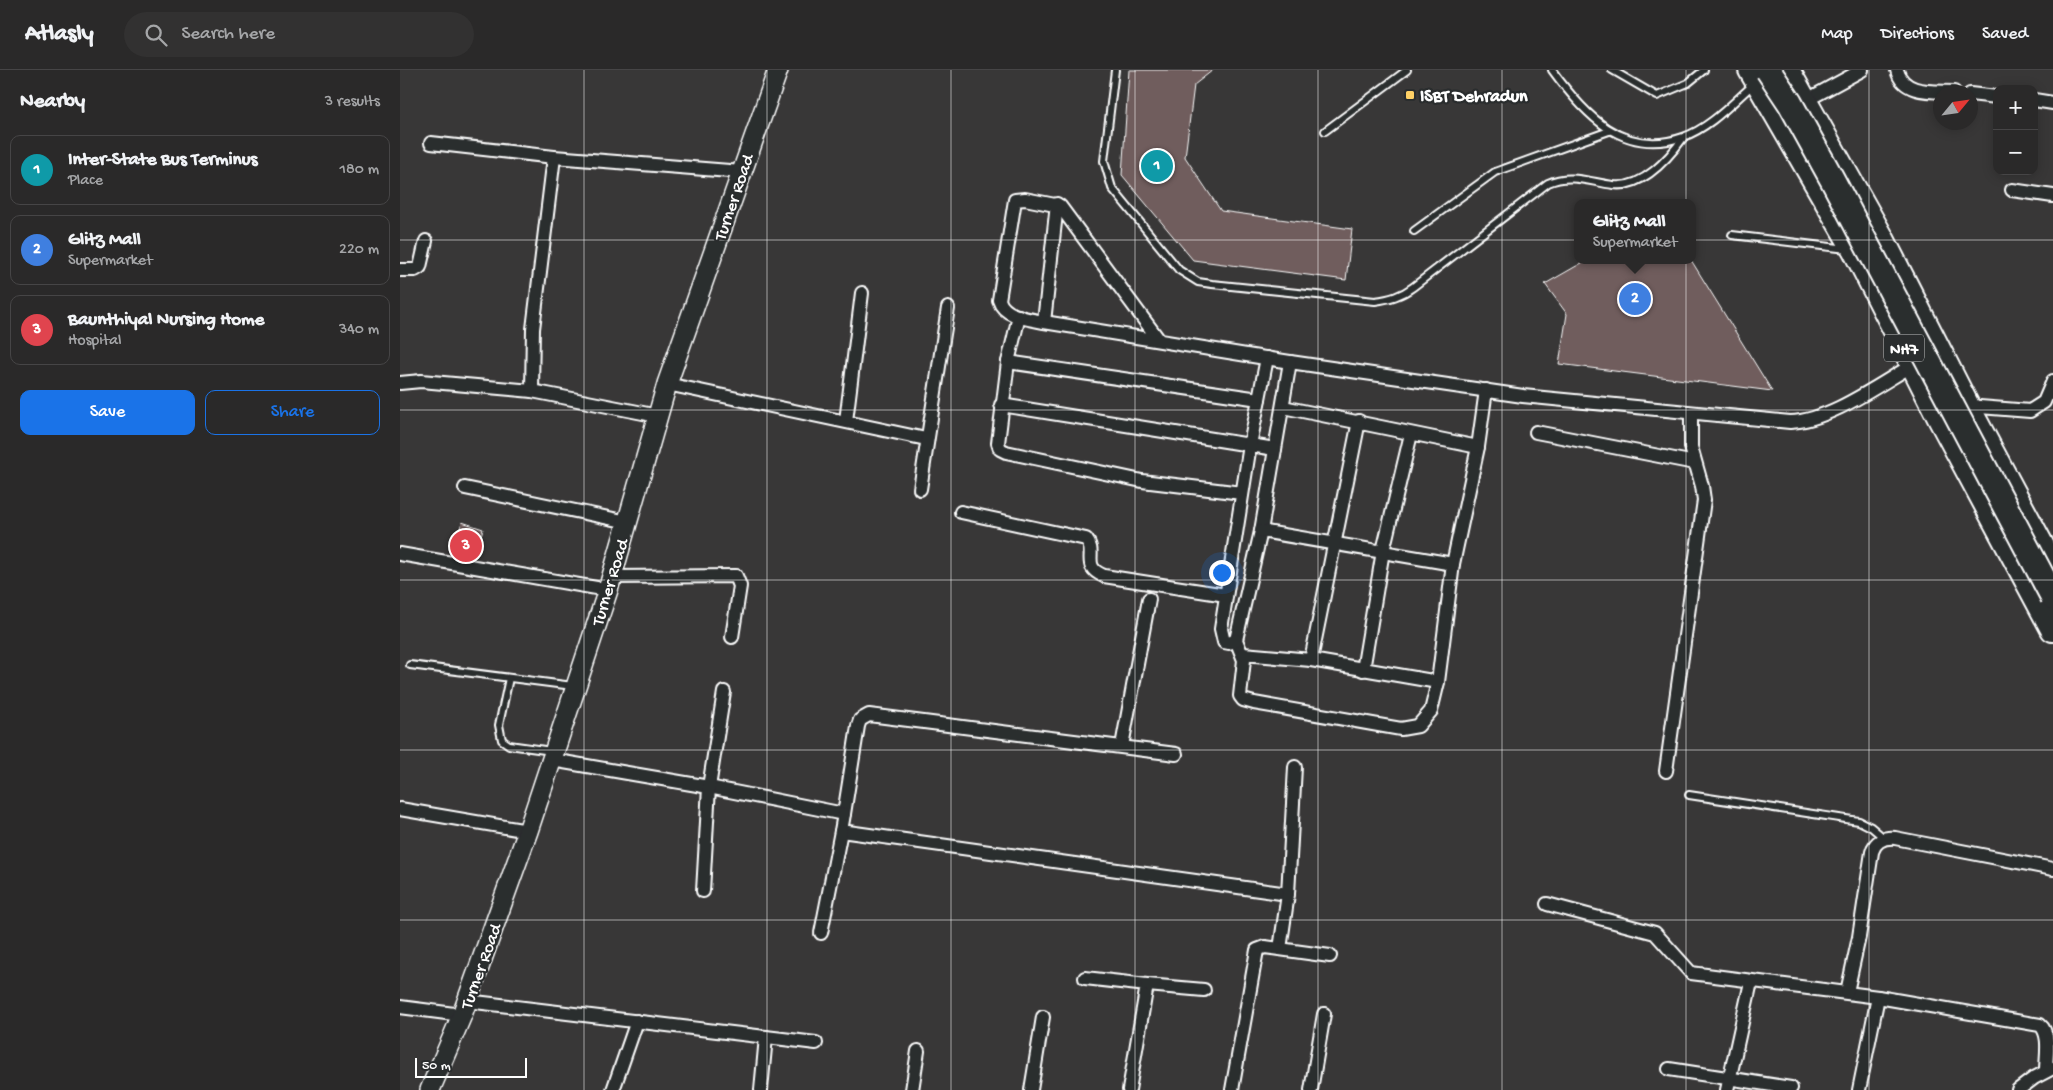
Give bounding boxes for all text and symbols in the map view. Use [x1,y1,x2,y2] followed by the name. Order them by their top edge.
[124,12,474,57] search box
[25,20,94,49] text: Atlasly
[142,21,170,49] icon: search
[182,23,275,46] text: Search here
[1821,24,1853,45] text: Map
[1881,24,1954,45] text: Directions
[1982,24,2028,45] text: Saved
[1933,85,1978,130] north arrow
[1993,85,2038,175] map controls
[1993,85,2038,130] button: +
[1420,87,1528,108] place label: ISBT Dehradun
[1404,89,1416,101] marker: ISBT Dehradun
[20,90,85,115] text: Nearby
[325,93,380,112] text: 3 results
[1993,130,2038,175] button: −
[1141,147,1173,185] pin: 1
[68,149,258,172] text: Inter-State Bus Terminus
[711,151,760,245] street label: Turner Road
[34,161,40,180] text: 1
[340,161,379,180] text: 180 m
[68,172,103,191] text: Place
[1574,199,1696,264] popup
[1593,211,1666,234] text: Glitz Mall
[68,229,141,252] text: Glitz Mall
[1593,234,1677,253] text: Supermarket
[33,241,41,260] text: 2
[339,241,379,260] text: 220 m
[68,252,153,271] text: Supermarket
[1619,280,1651,318] pin: 2
[68,309,264,332] text: Baunthiyal Nursing Home
[33,321,41,340] text: 3
[339,321,379,340] text: 340 m
[68,332,122,351] text: Hospital
[1884,334,1924,362] road number: NH7
[20,390,195,435] button: Save
[205,390,380,435] button: Share
[450,527,482,565] pin: 3
[588,535,635,630] street label: Turner Road
[1209,560,1235,586] your location
[457,920,508,1013] street label: Turner Road
[415,1055,528,1078] scale bar
[422,1058,451,1075] text: 50 m

